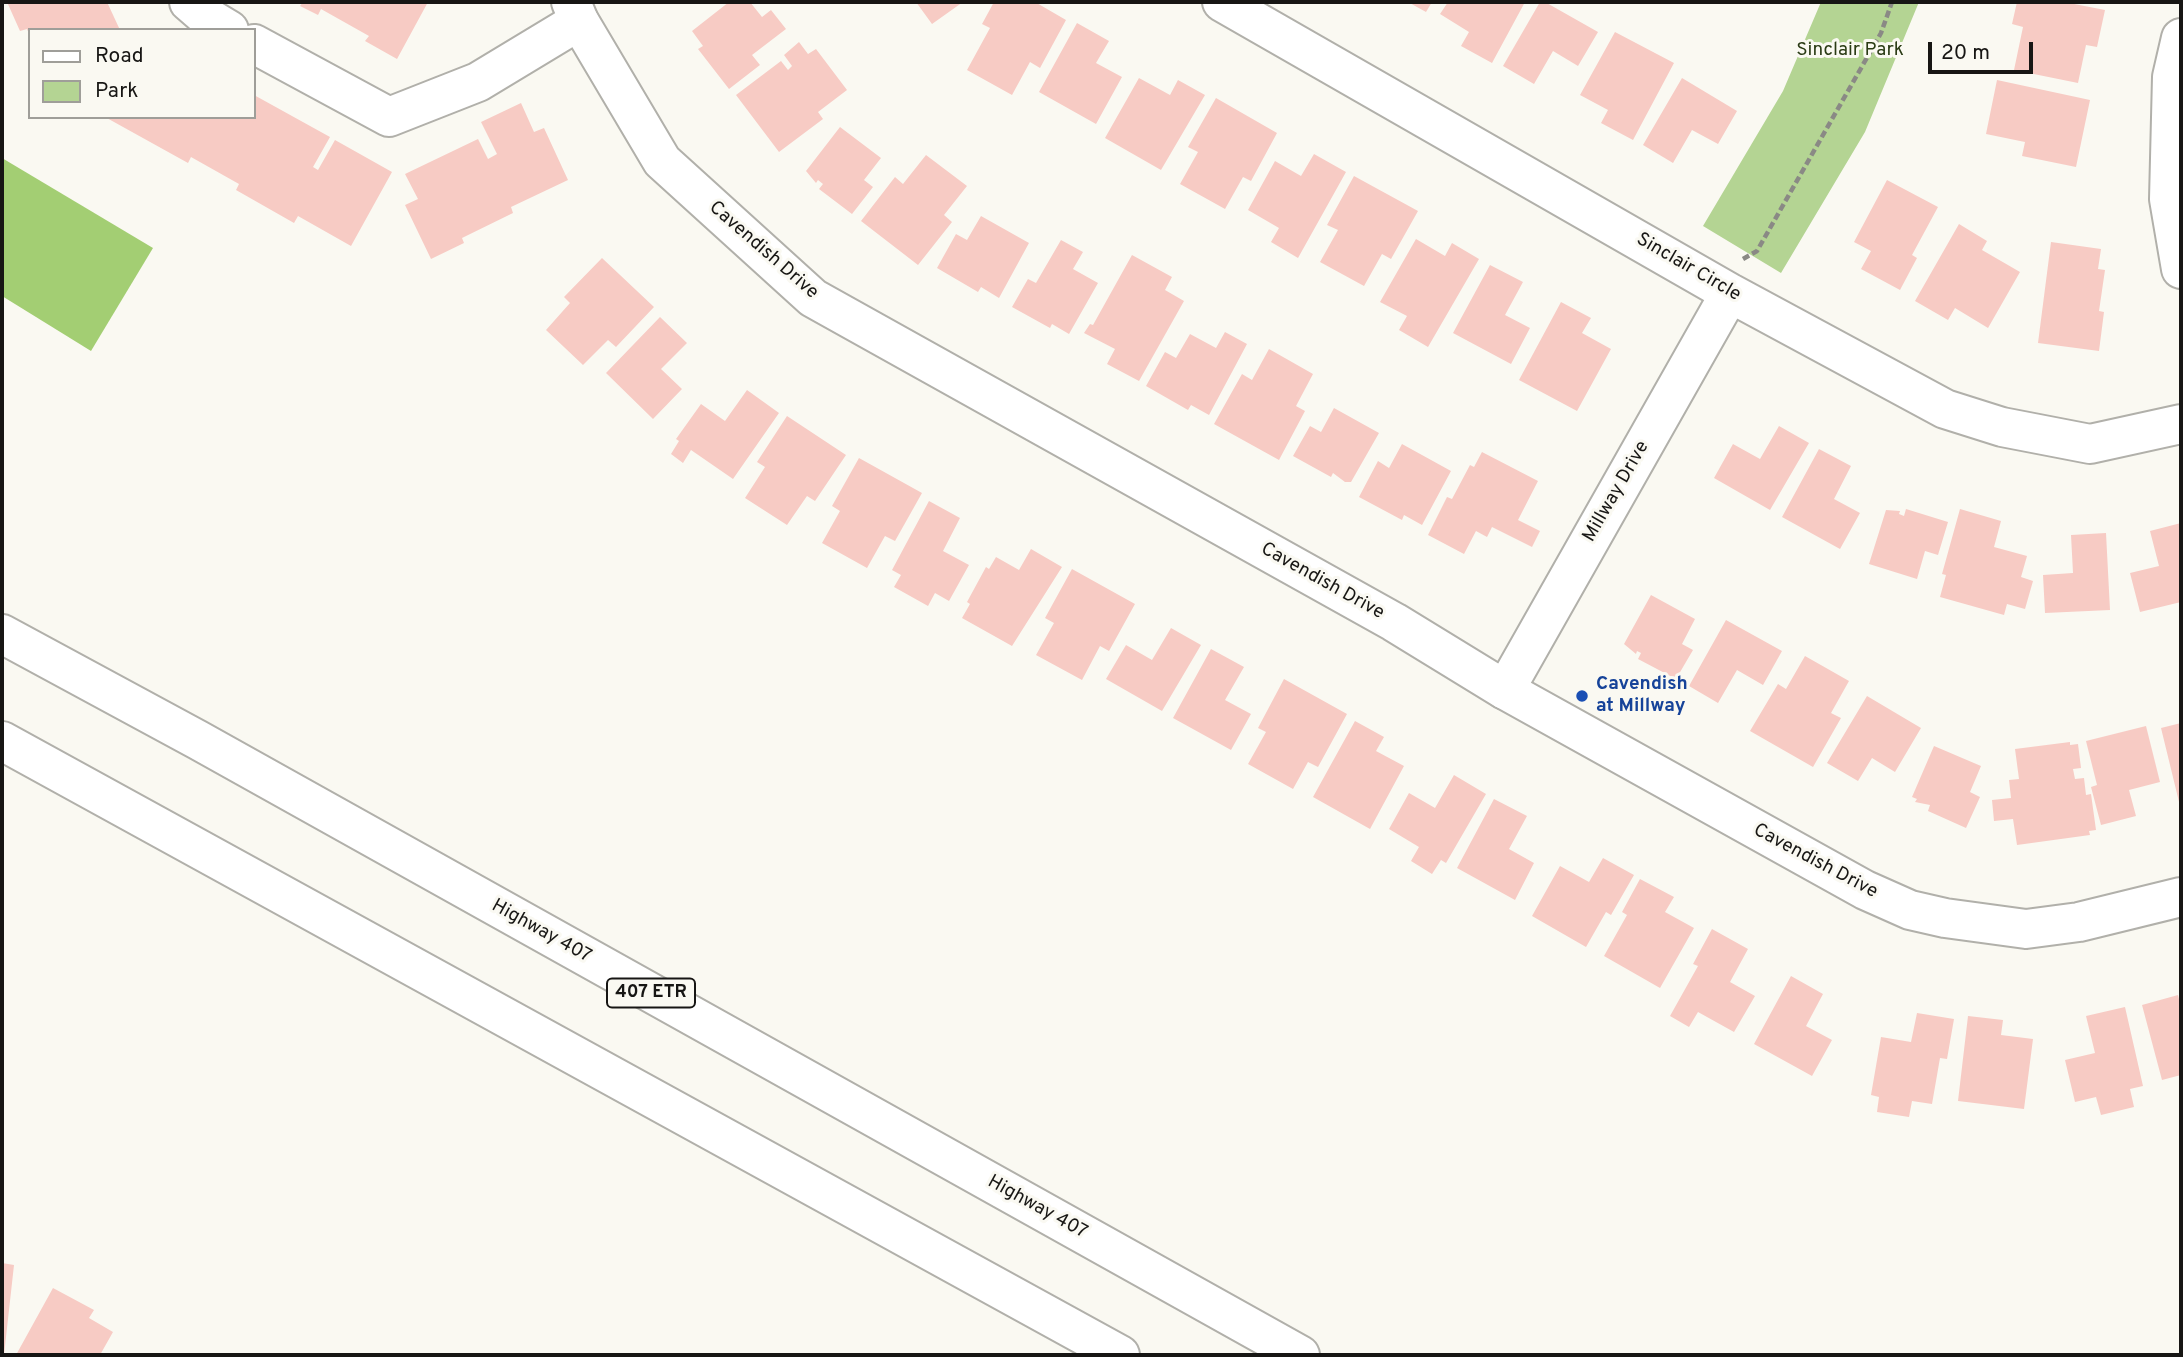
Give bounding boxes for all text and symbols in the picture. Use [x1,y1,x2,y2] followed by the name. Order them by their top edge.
[28,28,256,119] legend
[1931,28,2036,72] scale bar
[1796,40,1904,62] park label: Sinclair Park
[1941,40,1990,67] text: 20 m
[95,43,144,70] text: Road
[95,78,138,105] text: Park
[703,197,823,305] street label: Cavendish Drive
[1632,229,1744,307] street label: Sinclair Circle
[1579,437,1655,547] street label: Millway Drive
[1256,539,1388,625] street label: Cavendish Drive
[1596,674,1688,718] place label: Cavendish at Millway
[1574,688,1590,704] marker: Cavendish at Millway
[1749,820,1881,904] street label: Cavendish Drive
[487,895,595,969] street label: Highway 407
[607,978,695,1008] road number: 407 ETR
[983,1171,1091,1245] street label: Highway 407

